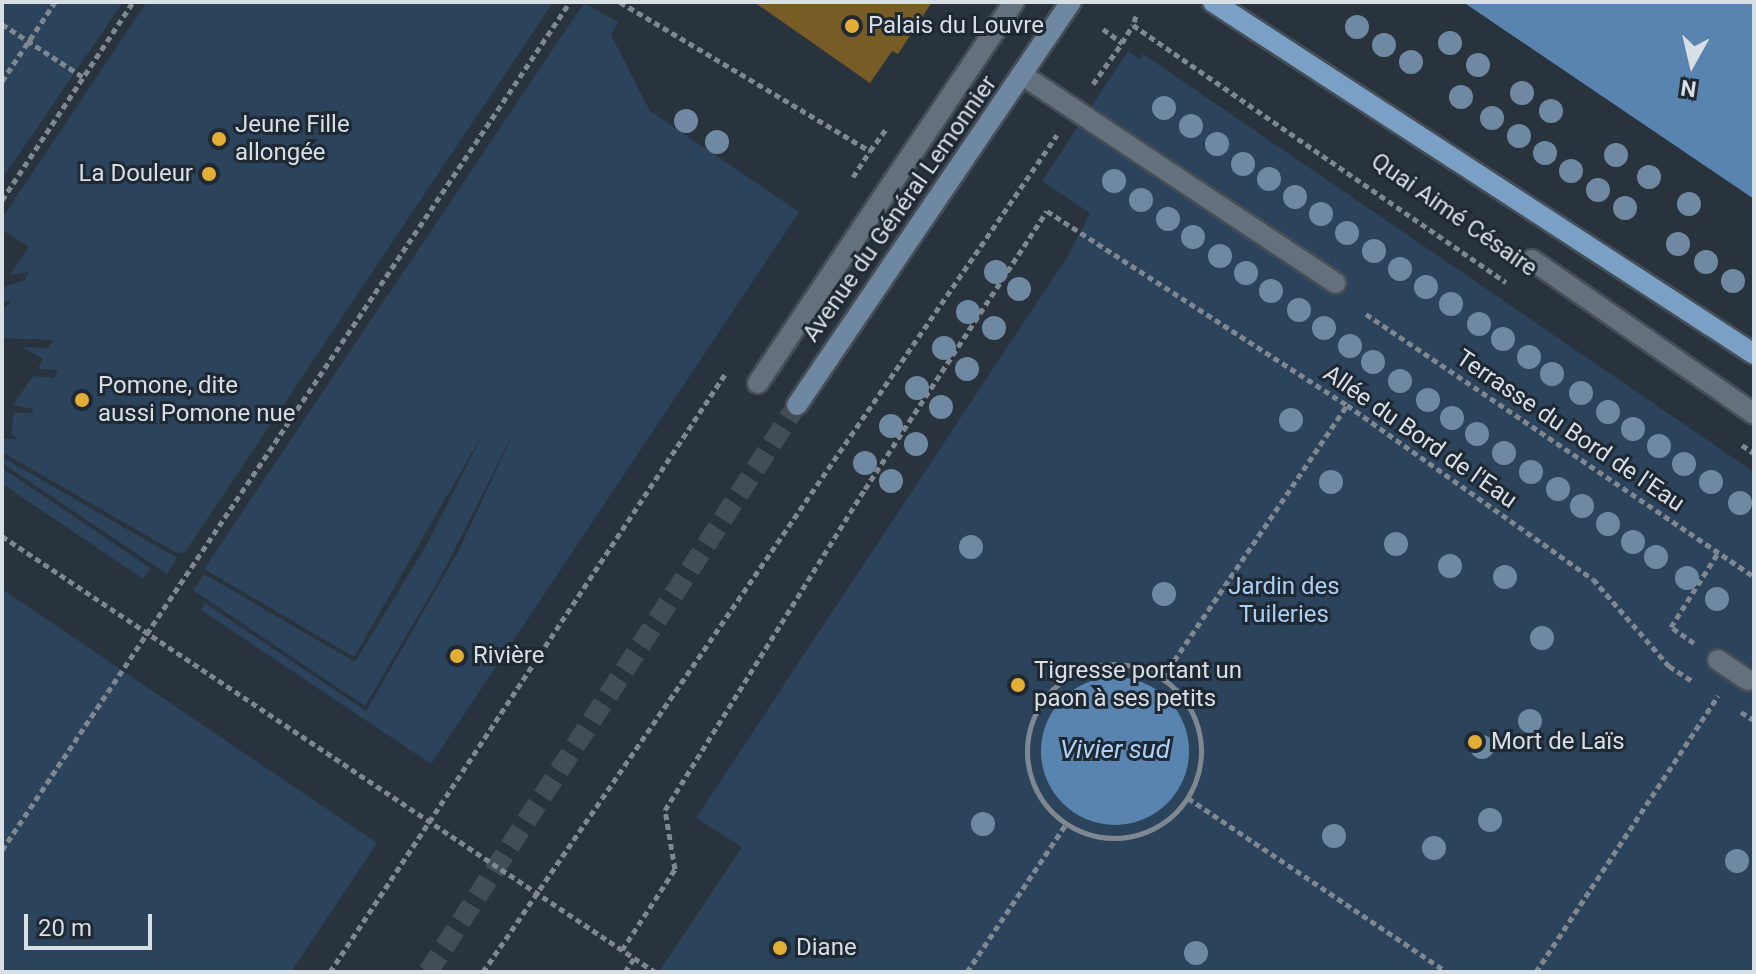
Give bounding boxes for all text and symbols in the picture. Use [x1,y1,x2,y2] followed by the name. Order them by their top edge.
[868,12,1044,40] place label: Palais du Louvre
[843,17,861,35] marker: Palais du Louvre
[1652,24,1732,104] north arrow
[797,70,1003,348] street label: Avenue du Général Lemonnier
[1679,75,1698,102] text: N
[235,111,350,167] place label: Jeune Fille allongée
[210,130,228,148] marker: Jeune Fille allongée
[1365,147,1543,283] street label: Quai Aimé Césaire
[78,160,193,188] place label: La Douleur
[200,165,218,183] marker: La Douleur
[1450,344,1690,518] street label: Terrasse du Bord de l'Eau
[1318,359,1522,515] street label: Allée du Bord de l'Eau
[98,372,295,428] place label: Pomone, dite aussi Pomone nue
[73,391,91,409] marker: Pomone, dite aussi Pomone nue
[1228,573,1340,629] park label: Jardin des Tuileries
[473,642,544,670] place label: Rivière
[448,647,466,665] marker: Rivière
[1034,657,1242,713] place label: Tigresse portant un paon à ses petits
[1009,676,1027,694] marker: Tigresse portant un paon à ses petits
[1491,728,1625,756] place label: Mort de Laïs
[1466,733,1484,751] marker: Mort de Laïs
[1060,734,1170,766] water label: Vivier sud
[28,898,156,948] scale bar
[38,914,92,942] text: 20 m
[796,934,857,962] place label: Diane
[771,939,789,957] marker: Diane

